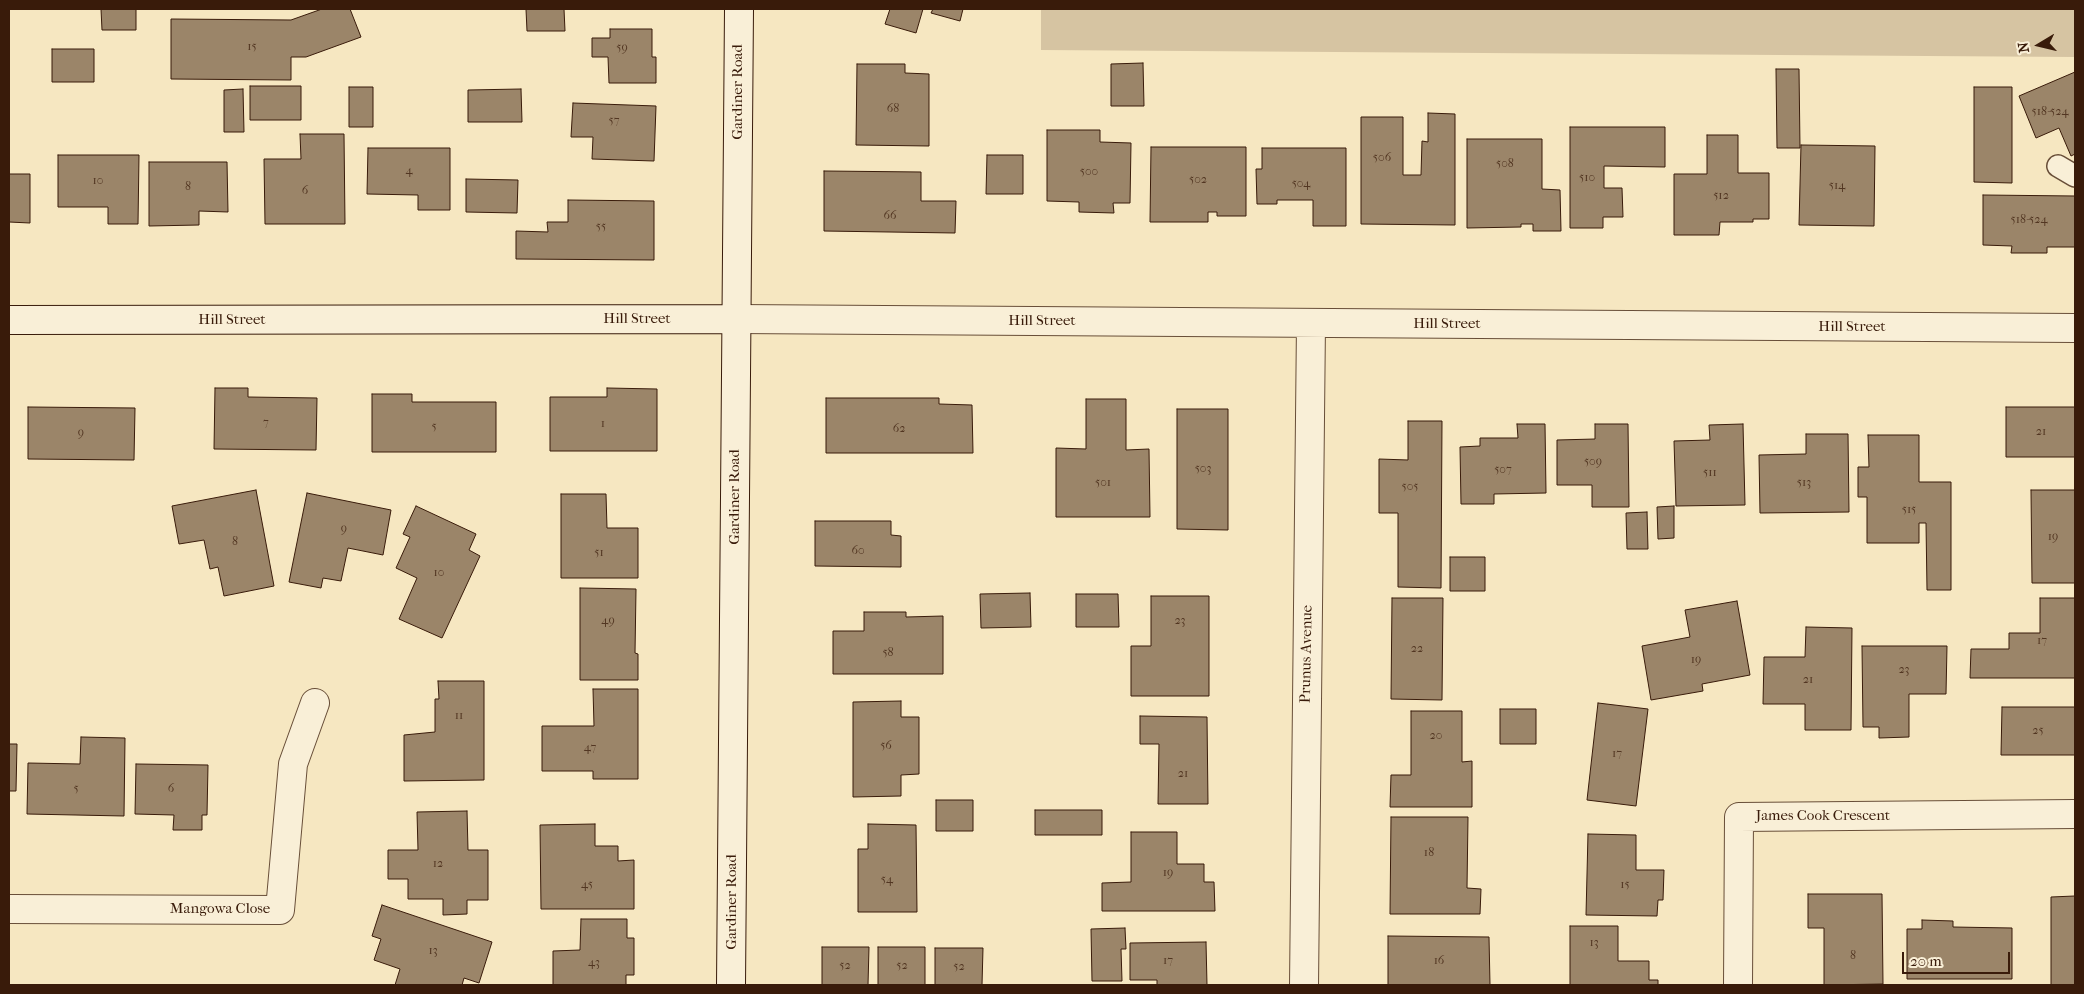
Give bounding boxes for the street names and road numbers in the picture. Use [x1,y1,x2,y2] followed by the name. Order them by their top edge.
[729,44,747,140] street label: Gardiner Road
[603,310,671,328] street label: Hill Street
[198,311,266,329] street label: Hill Street
[1008,312,1076,330] street label: Hill Street
[1413,315,1481,333] street label: Hill Street
[1818,318,1886,336] street label: Hill Street
[726,449,744,545] street label: Gardiner Road
[1297,605,1317,703] street label: Prunus Avenue
[1756,807,1890,825] street label: James Cook Crescent
[723,854,741,950] street label: Gardiner Road
[170,900,270,918] street label: Mangowa Close

